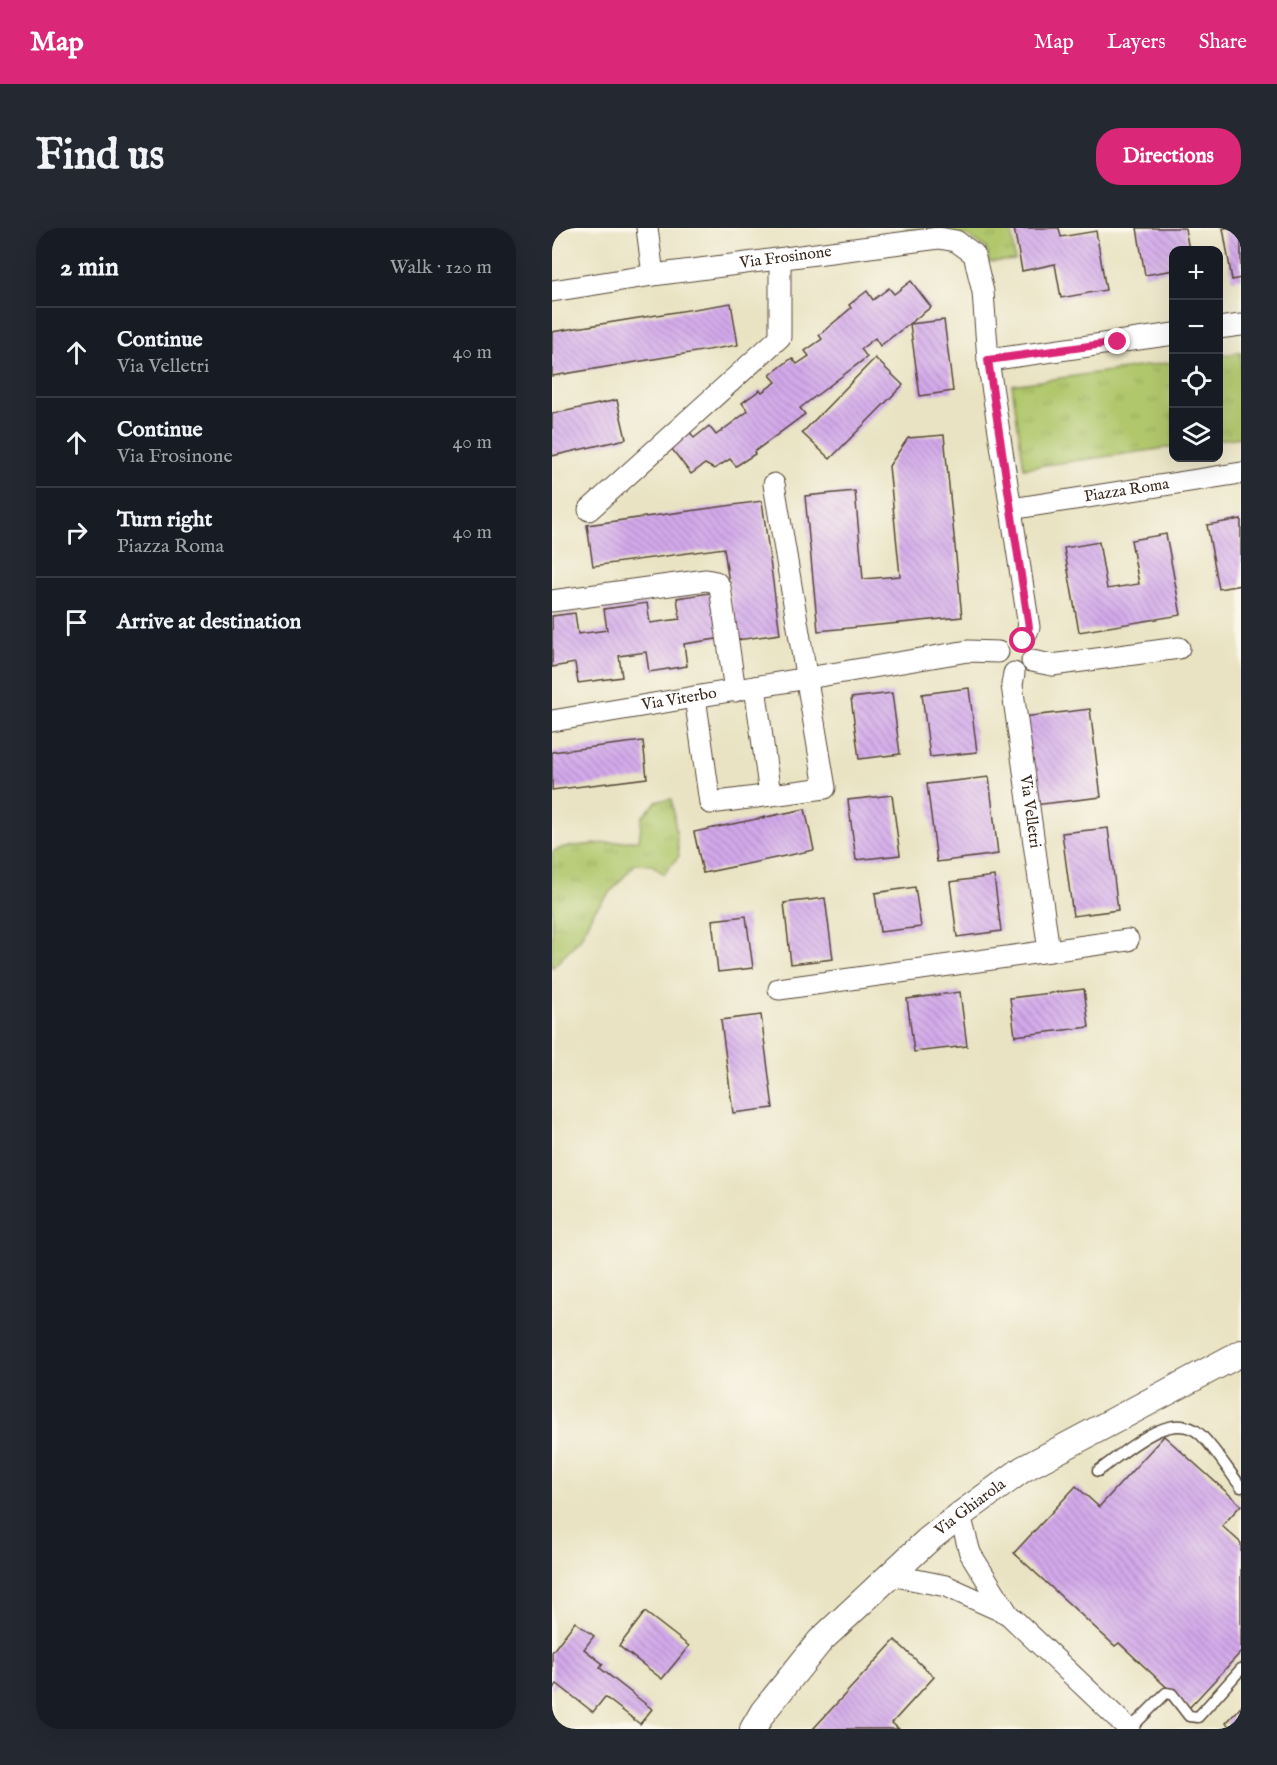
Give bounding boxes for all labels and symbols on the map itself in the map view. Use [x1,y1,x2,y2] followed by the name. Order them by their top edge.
[737,242,833,274] street label: Via Frosinone
[1104,328,1130,354] route end
[1083,474,1171,507] street label: Piazza Roma
[1009,627,1035,653] route start
[639,683,719,716] street label: Via Viterbo
[1014,773,1045,850] street label: Via Velletri
[930,1475,1010,1541] street label: Via Ghiarola

